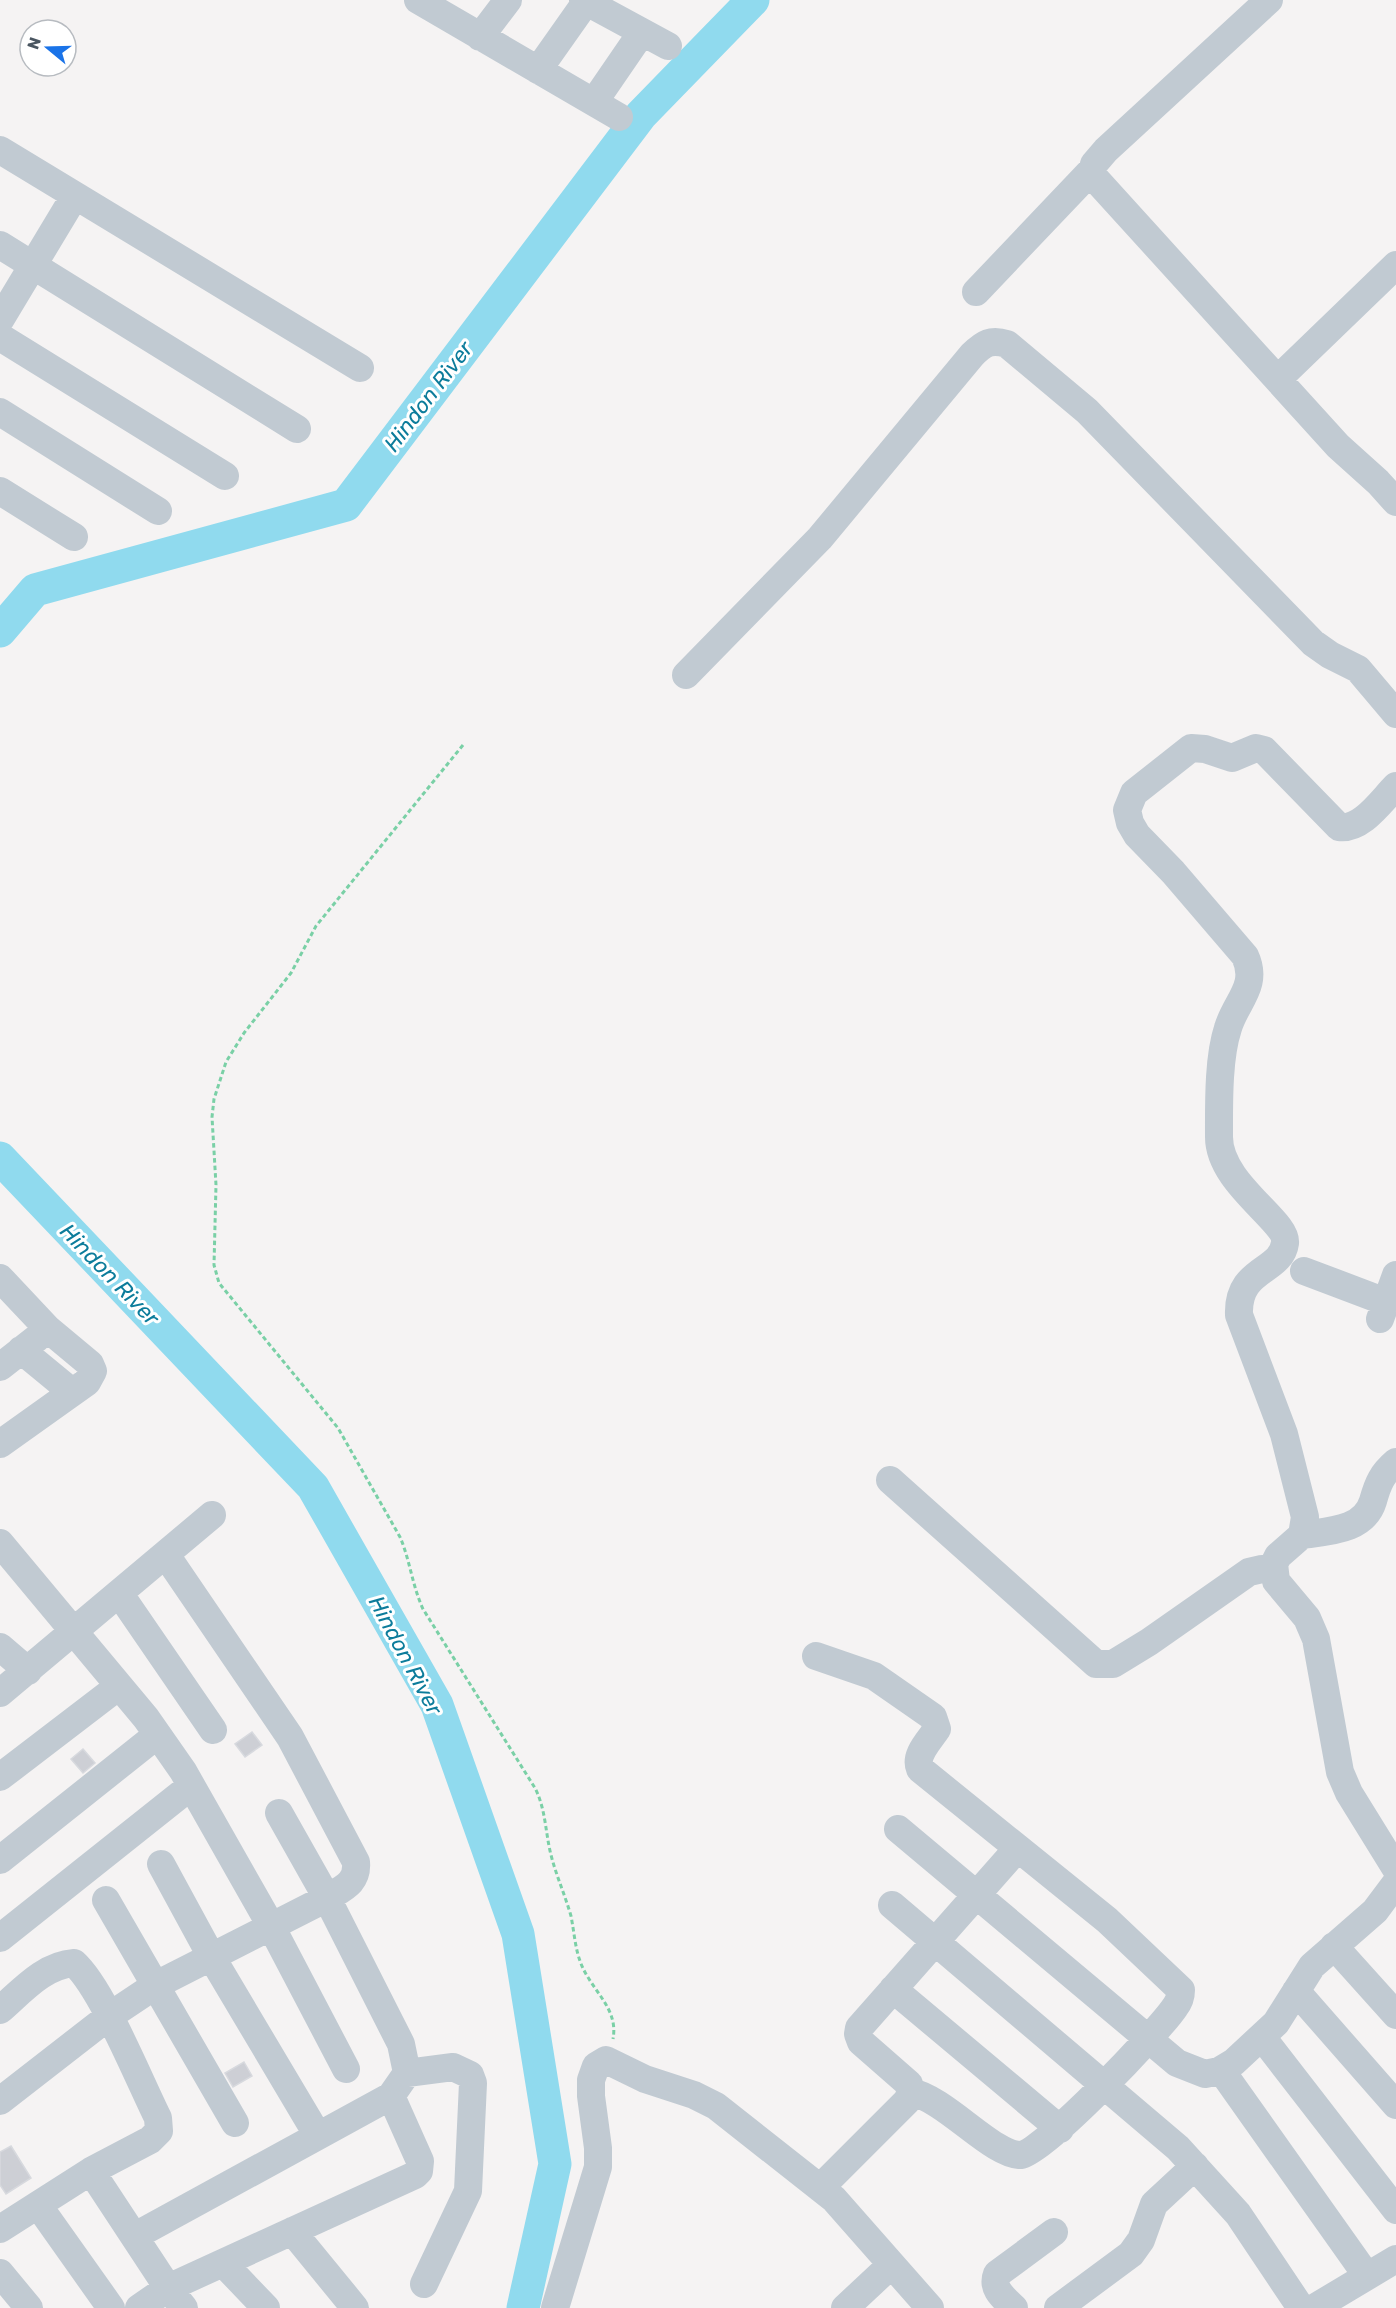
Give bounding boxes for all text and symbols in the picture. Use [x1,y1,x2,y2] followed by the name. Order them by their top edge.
[18,18,78,78] north arrow
[23,35,45,52] text: N
[378,335,480,457] water label: Hindon River
[54,1218,166,1332] water label: Hindon River
[363,1591,449,1721] water label: Hindon River

